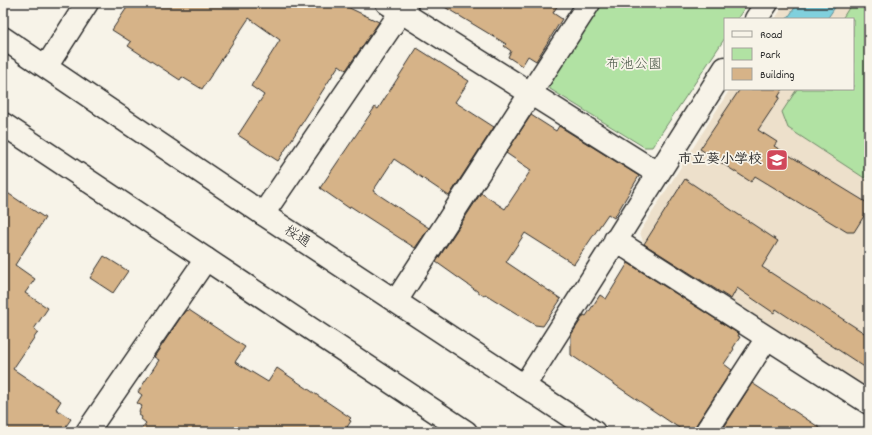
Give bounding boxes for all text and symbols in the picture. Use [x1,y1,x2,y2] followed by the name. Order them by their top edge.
[724,18,854,90] legend
[760,27,782,44] text: Road
[760,47,781,64] text: Park
[606,55,662,75] park label: 布池公園
[760,67,795,84] text: Building
[764,147,790,173] school or university icon: 市立葵小学校
[678,150,762,170] place label: 市立葵小学校
[280,221,314,253] street label: 桜通

